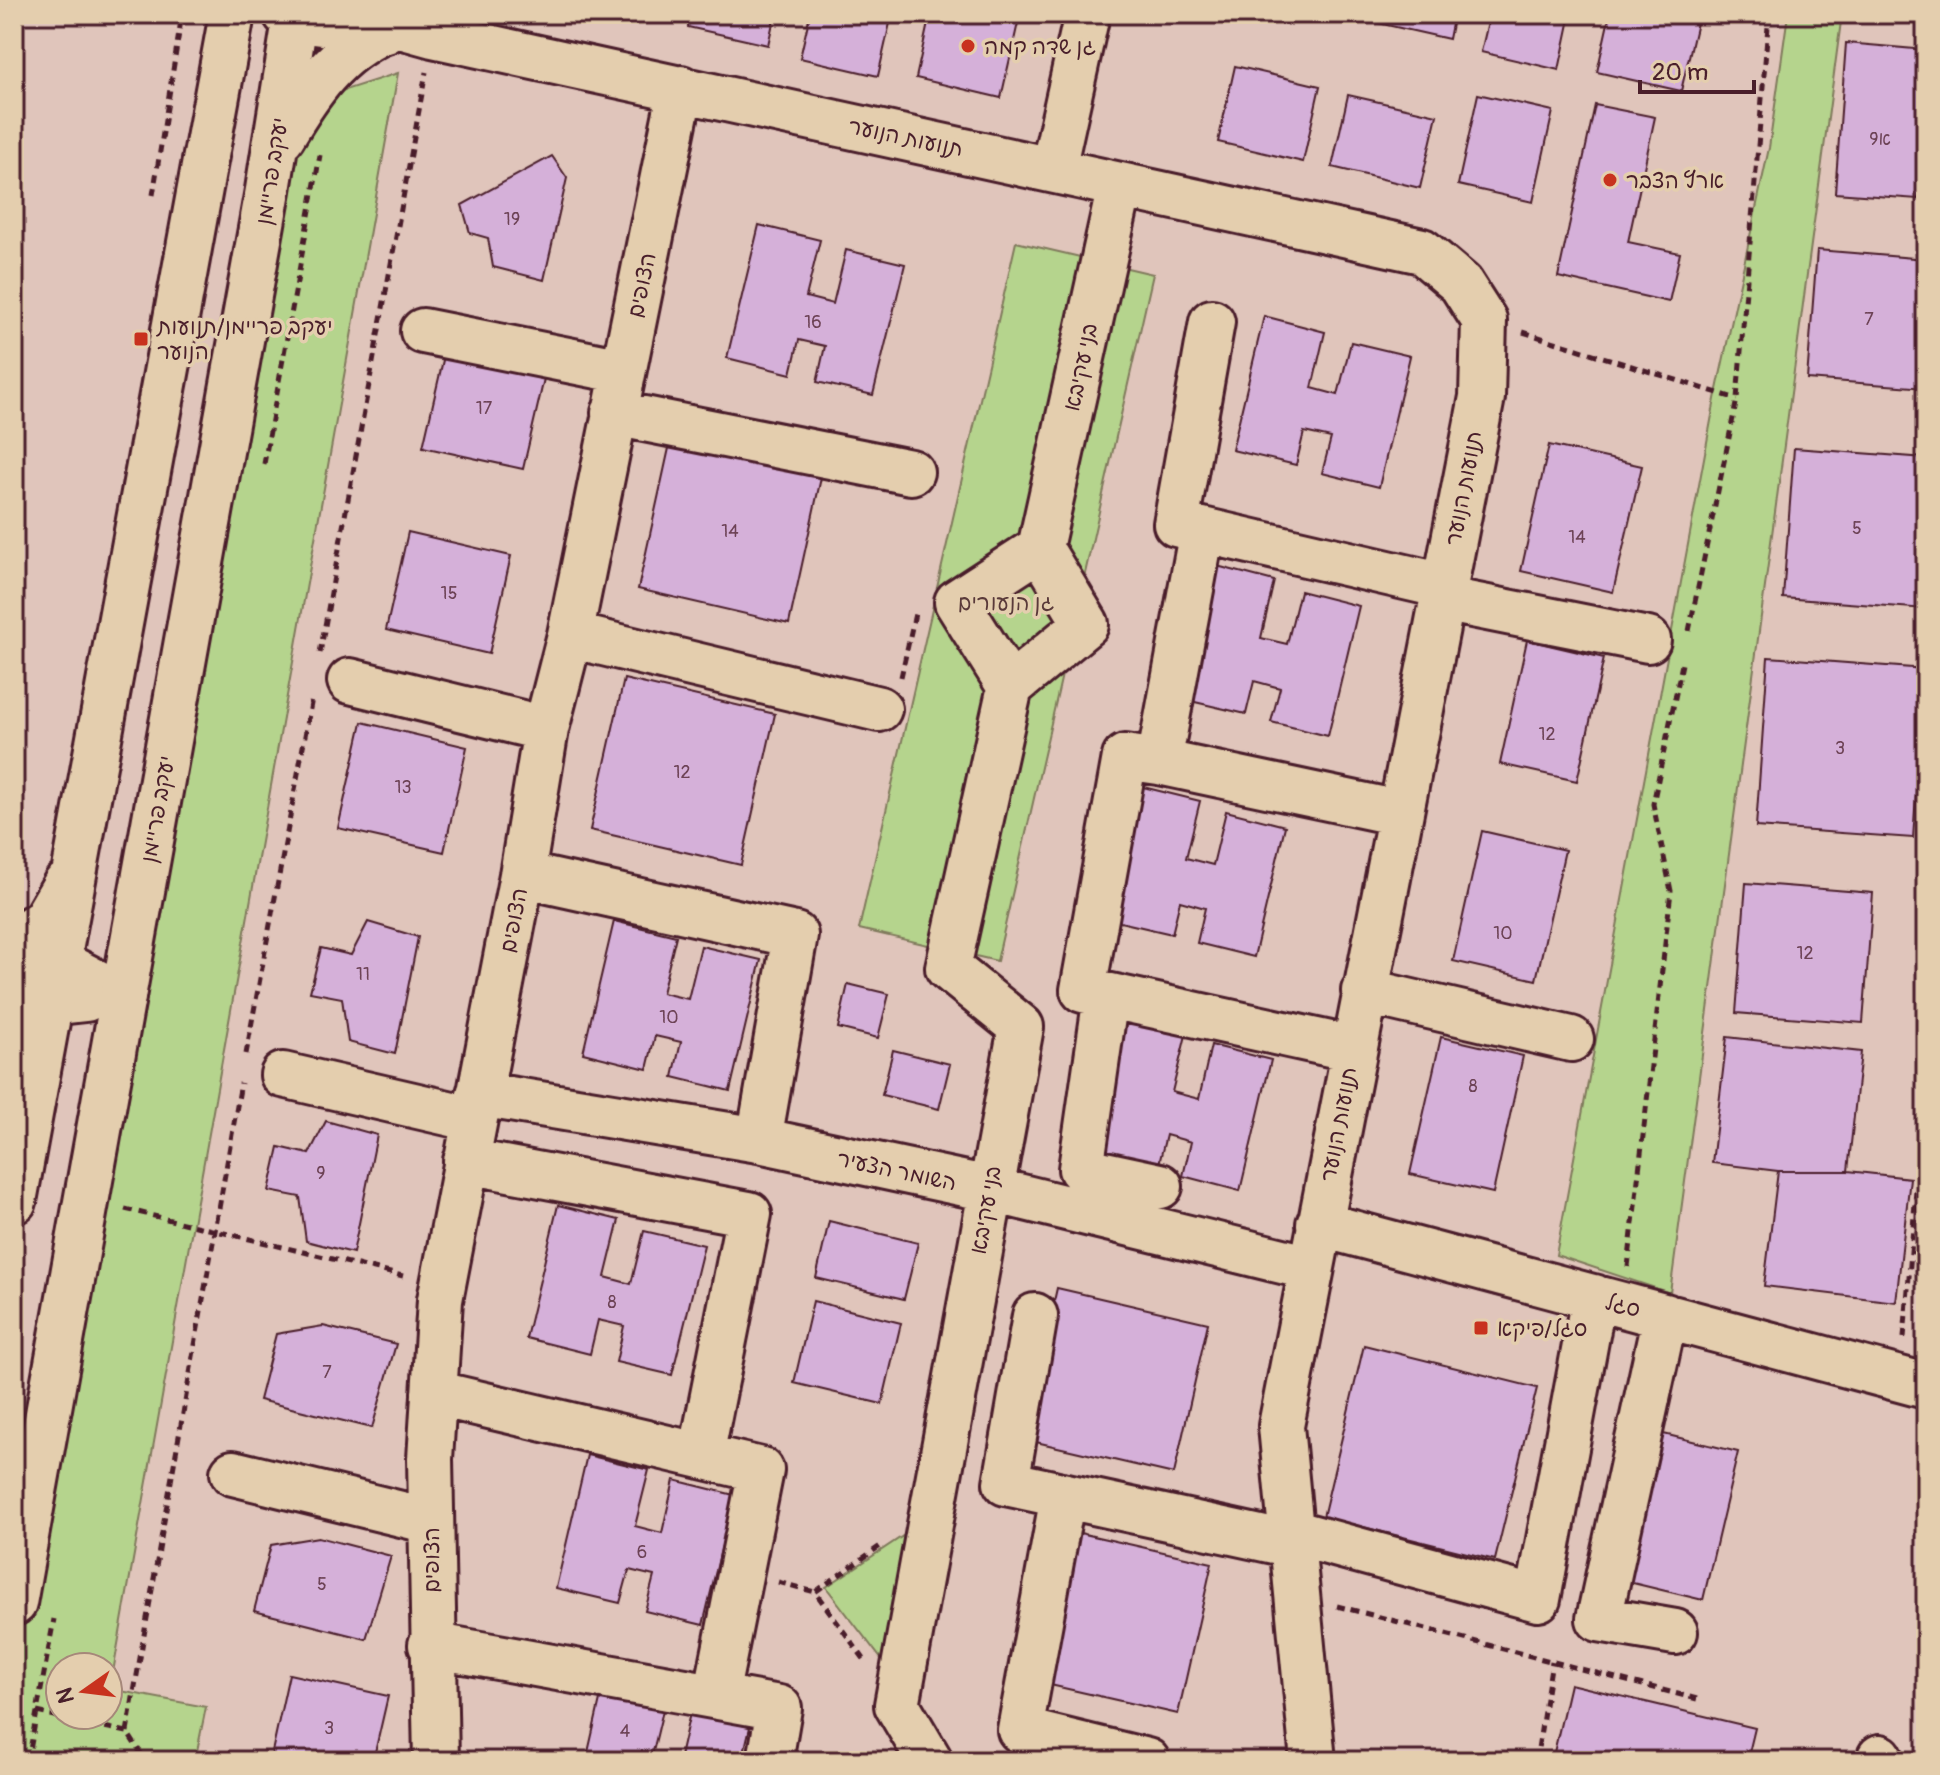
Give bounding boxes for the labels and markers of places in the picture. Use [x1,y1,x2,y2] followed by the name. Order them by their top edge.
[984,33,1096,61] place label: גן שדה קמה
[959,37,977,55] marker: גן שדה קמה
[1626,167,1724,195] place label: ארץ הצבר
[1601,171,1619,189] marker: ארץ הצבר
[155,313,333,366] place label: יעקב פריימן/תנועות הנוער
[132,330,150,348] marker: יעקב פריימן/תנועות הנוער
[1497,1315,1587,1343] place label: סגל/פיקא
[1472,1319,1490,1337] marker: סגל/פיקא

